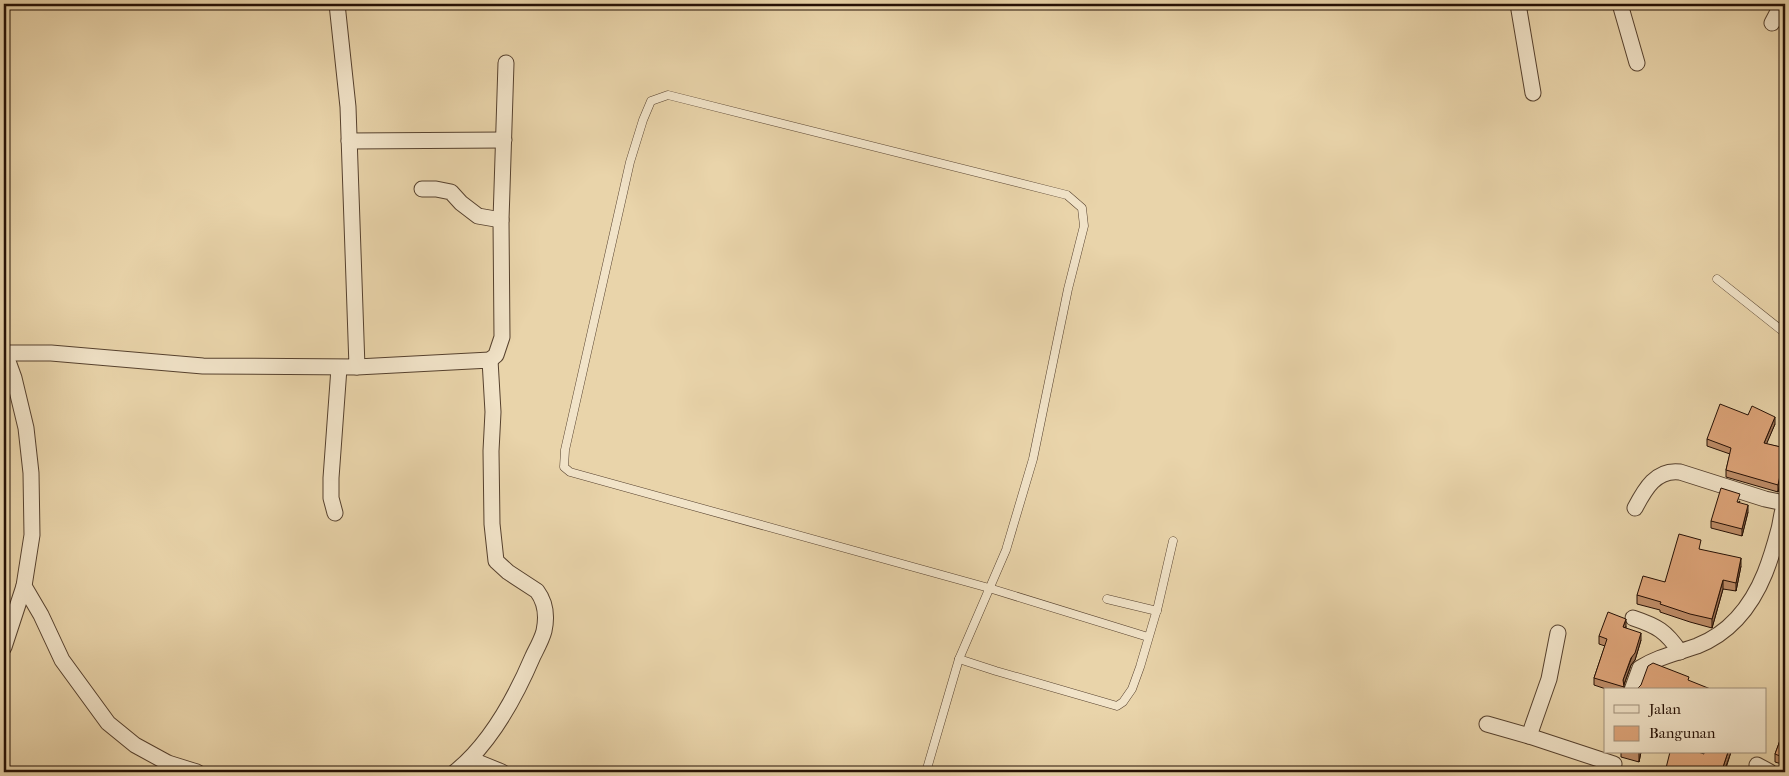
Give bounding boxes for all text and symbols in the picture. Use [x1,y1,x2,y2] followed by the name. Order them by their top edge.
[1604,688,1766,754] legend
[1648,700,1681,718] text: Jalan
[1649,724,1716,742] text: Bangunan

